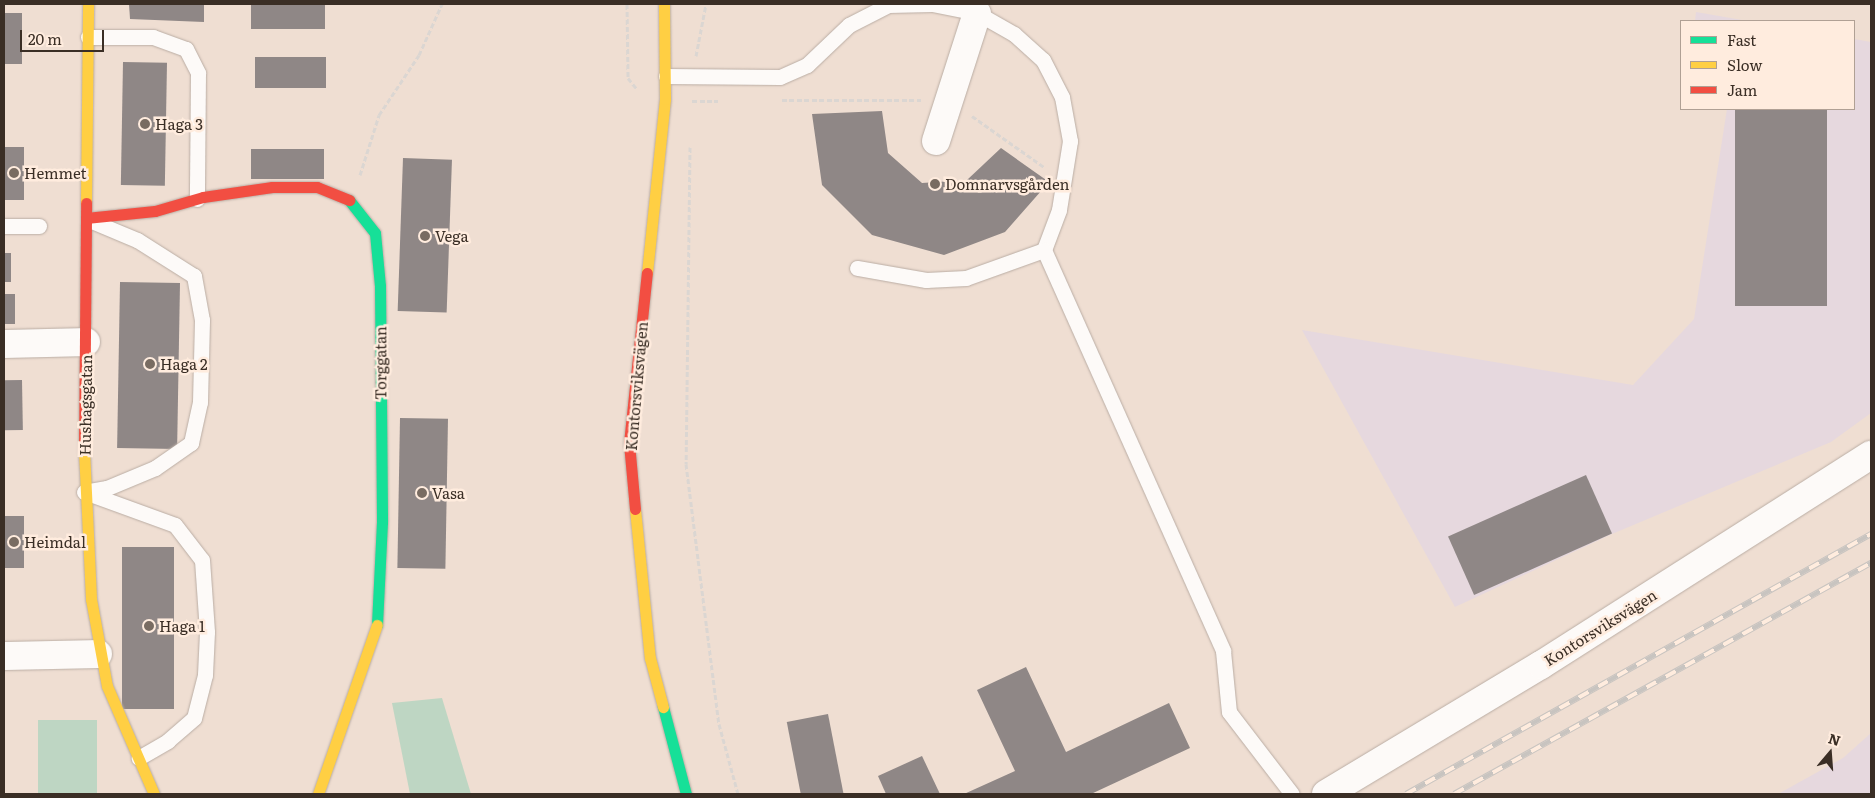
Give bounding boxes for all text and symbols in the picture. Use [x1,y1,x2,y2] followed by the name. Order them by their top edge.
[22,20,106,52] scale bar
[1680,20,1855,110] legend
[28,27,62,50] text: 20 m
[1727,28,1756,51] text: Fast
[1727,53,1762,76] text: Slow
[1727,78,1757,101] text: Jam
[155,115,203,133] place label: Haga 3
[139,118,151,130] marker: Haga 3
[24,164,87,182] place label: Hemmet
[8,167,20,179] marker: Hemmet
[945,175,1069,193] place label: Domnarvsgården
[929,178,941,190] marker: Domnarvsgården
[435,227,469,245] place label: Vega
[419,230,431,242] marker: Vega
[621,321,651,451] street label: Kontorsviksvägen
[371,326,389,400] street label: Torggatan
[75,354,95,456] street label: Hushagsgatan
[160,355,208,373] place label: Haga 2
[144,358,156,370] marker: Haga 2
[432,484,465,502] place label: Vasa
[416,487,428,499] marker: Vasa
[24,533,86,551] place label: Heimdal
[8,536,20,548] marker: Heimdal
[1540,585,1660,669] street label: Kontorsviksvägen
[159,617,205,635] place label: Haga 1
[143,620,155,632] marker: Haga 1
[1826,727,1843,750] text: N
[1805,728,1855,778] north arrow

